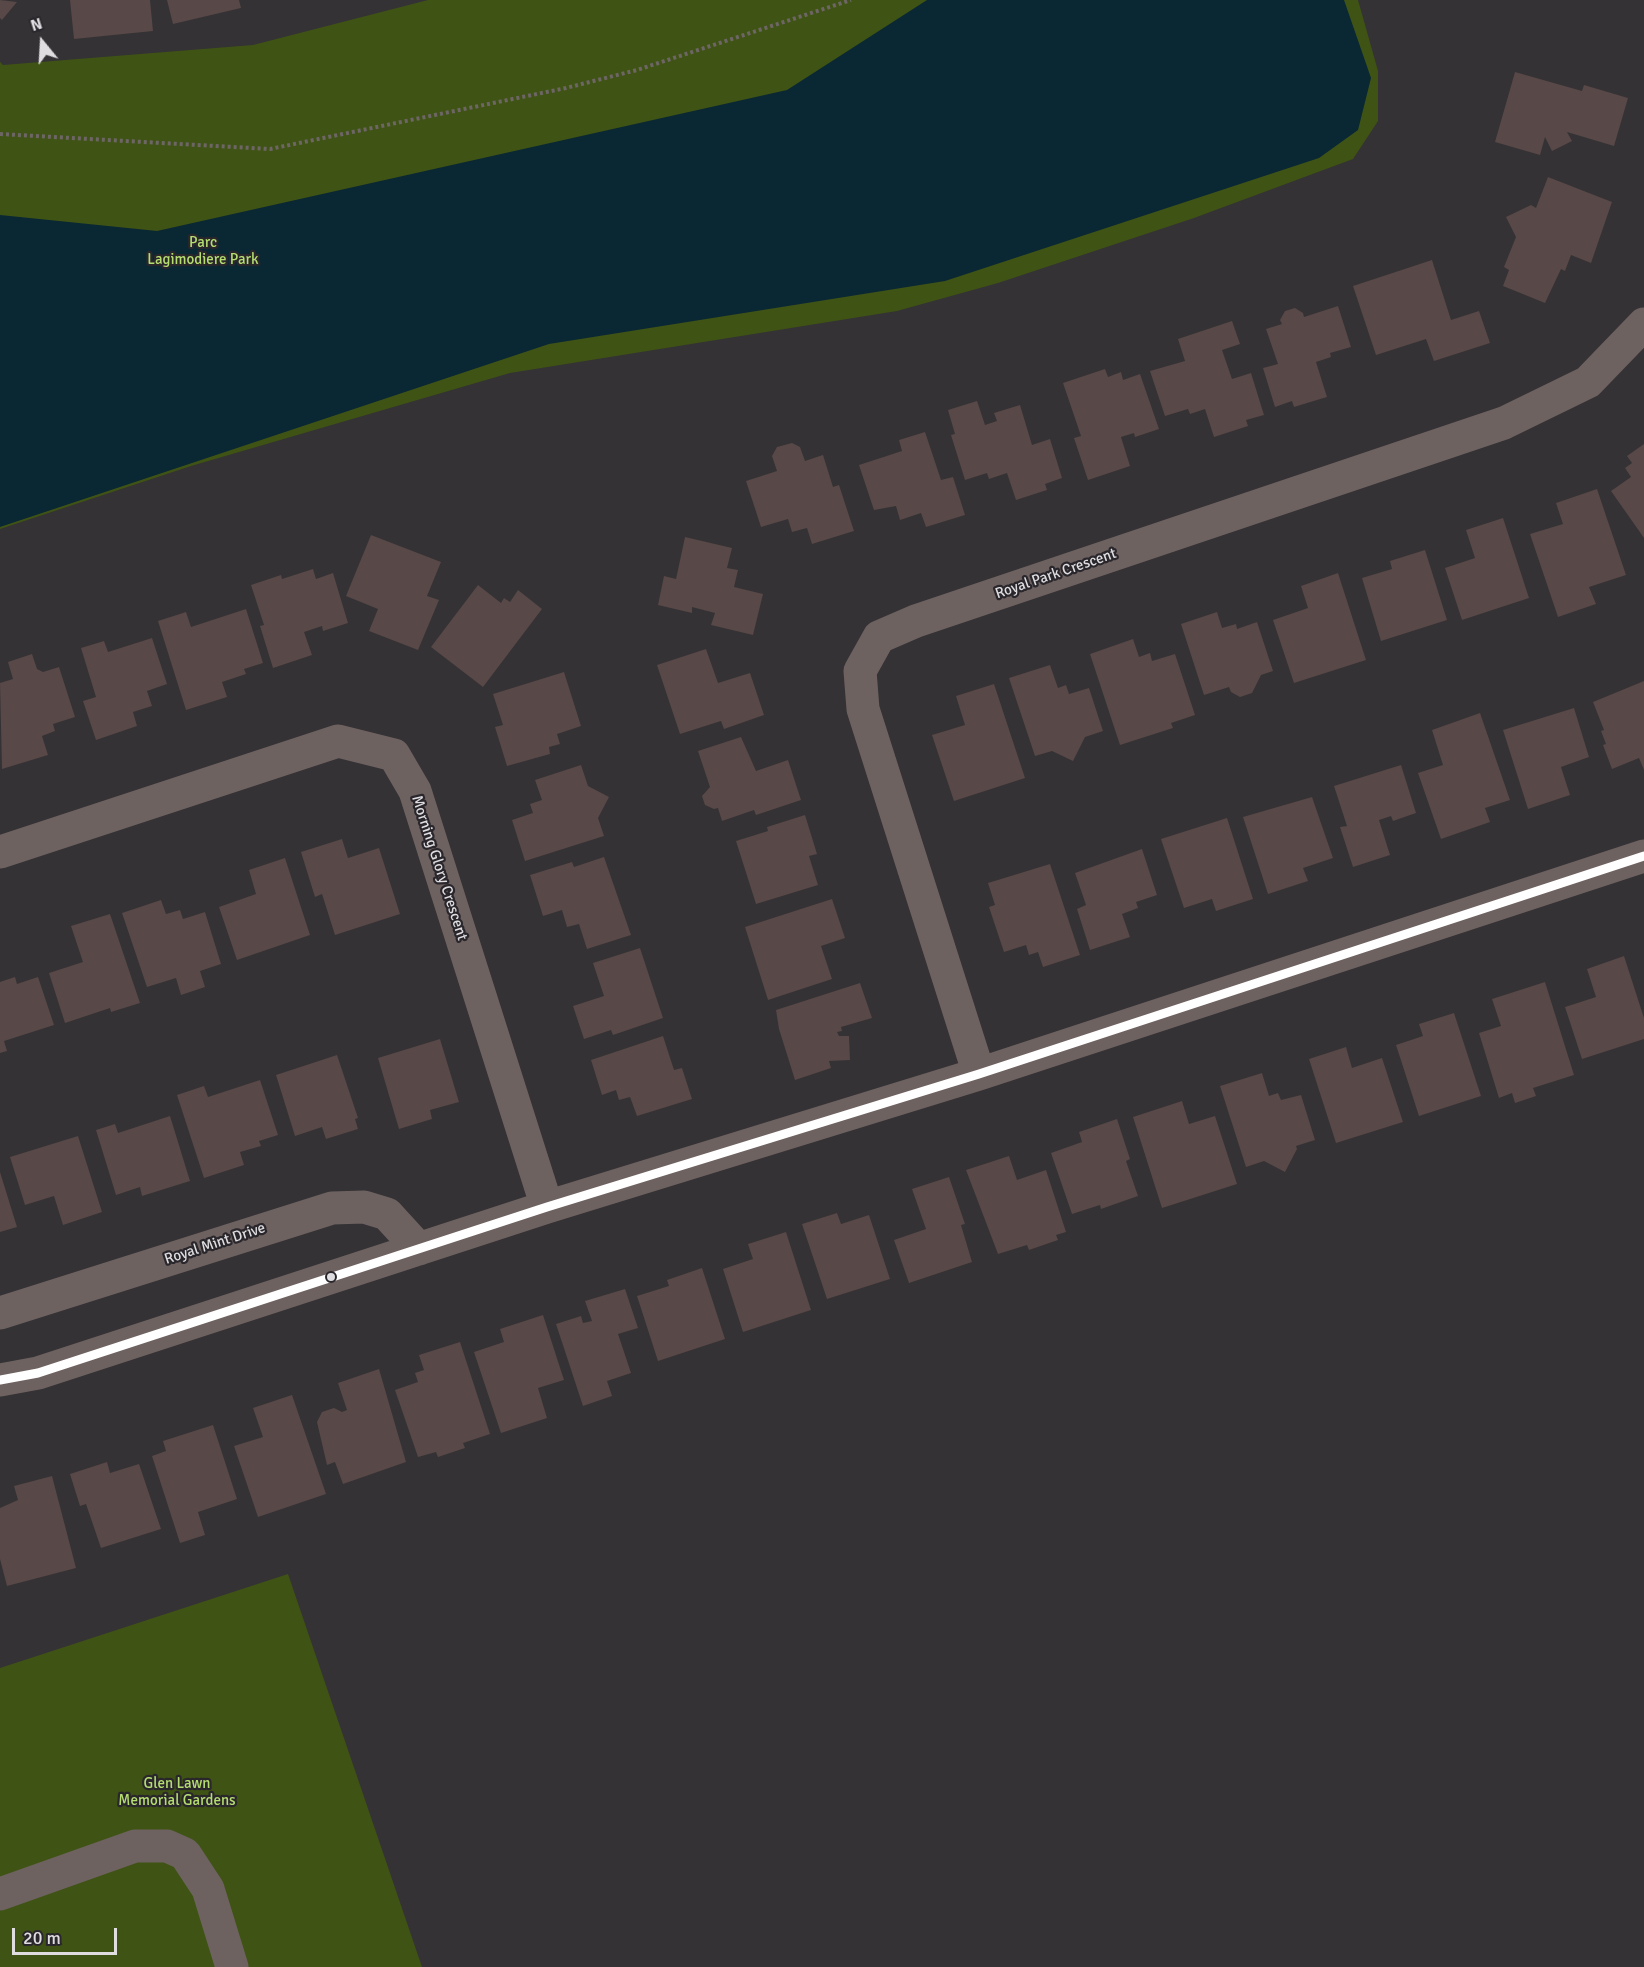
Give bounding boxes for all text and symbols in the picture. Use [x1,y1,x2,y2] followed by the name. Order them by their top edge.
[12,12,72,72] north arrow
[28,14,45,36] text: N
[147,234,259,269] park label: Parc Lagimodiere Park
[993,545,1119,603] street label: Royal Park Crescent
[407,793,471,943] street label: Morning Glory Crescent
[162,1219,268,1269] street label: Royal Mint Drive
[325,1271,337,1283] unlabelled marker
[118,1775,236,1810] park label: Glen Lawn Memorial Gardens
[15,1916,120,1954] scale bar
[23,1927,61,1949] text: 20 m

